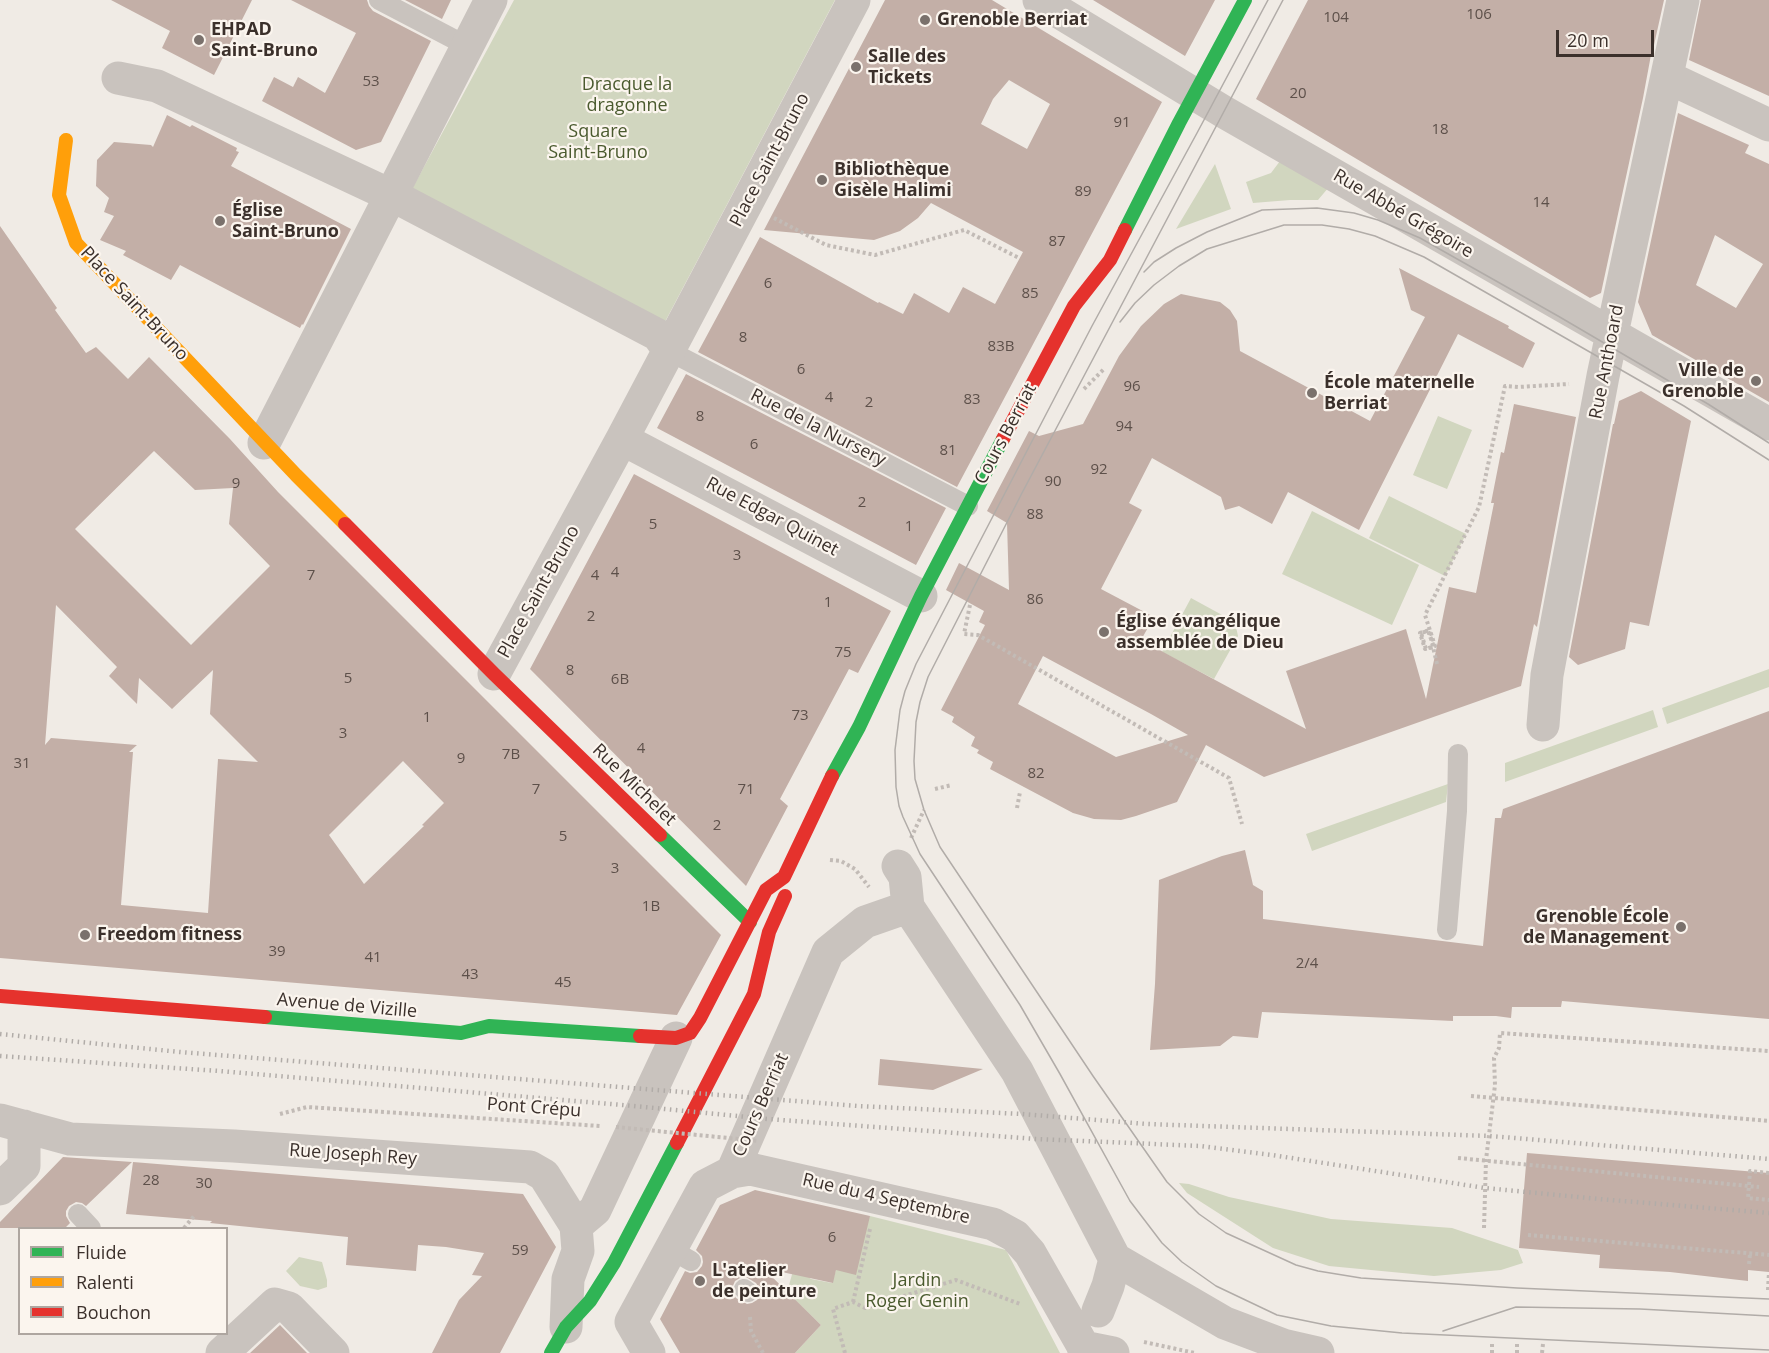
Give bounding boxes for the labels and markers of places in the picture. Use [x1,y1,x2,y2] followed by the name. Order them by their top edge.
[937,9,1087,31] place label: Grenoble Berriat
[918,13,932,27] marker: Grenoble Berriat
[211,19,318,62] place label: EHPAD Saint-Bruno
[192,33,206,47] marker: EHPAD Saint-Bruno
[868,46,946,88] place label: Salle des Tickets
[849,60,863,74] marker: Salle des Tickets
[834,159,952,201] place label: Bibliothèque Gisèle Halimi
[815,173,829,187] marker: Bibliothèque Gisèle Halimi
[232,200,339,242] place label: Église Saint-Bruno
[213,214,227,228] marker: Église Saint-Bruno
[1662,360,1744,403] place label: Ville de Grenoble
[1324,372,1475,415] place label: École maternelle Berriat
[1749,374,1763,388] marker: Ville de Grenoble
[1305,386,1319,400] marker: École maternelle Berriat
[1116,611,1284,654] place label: Église évangélique assemblée de Dieu
[1097,625,1111,639] marker: Église évangélique assemblée de Dieu
[1523,906,1669,948] place label: Grenoble École de Management
[1674,920,1688,934] marker: Grenoble École de Management
[97,924,242,946] place label: Freedom fitness
[78,928,92,942] marker: Freedom fitness
[712,1260,817,1302] place label: L'atelier de peinture
[693,1274,707,1288] marker: L'atelier de peinture

